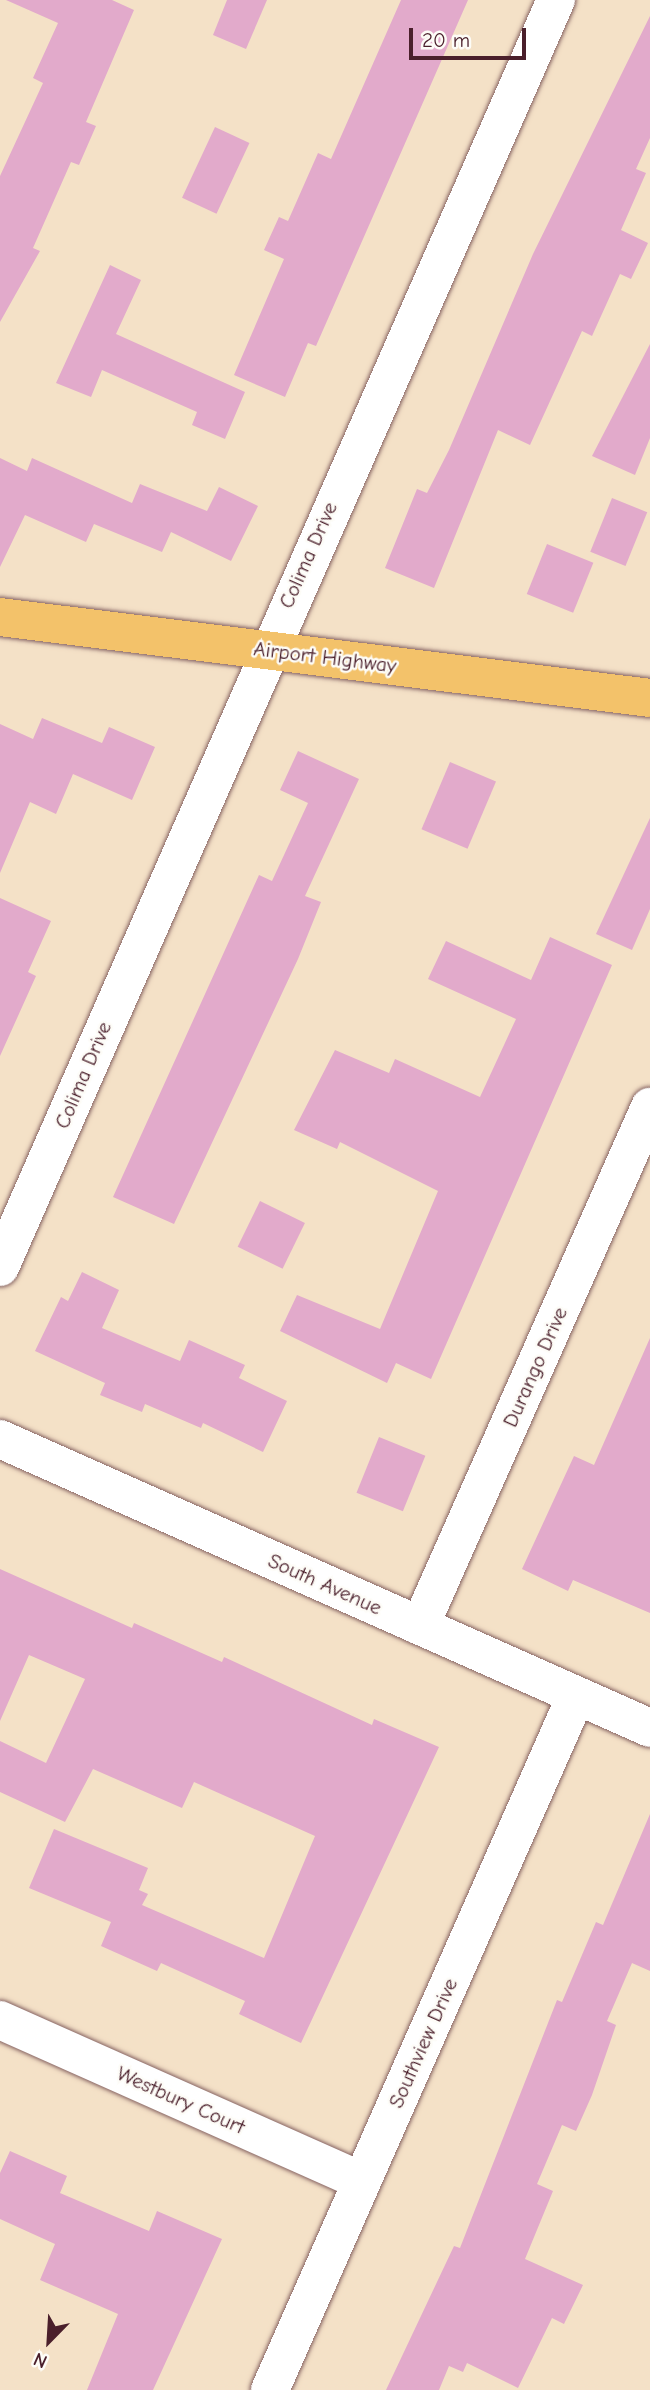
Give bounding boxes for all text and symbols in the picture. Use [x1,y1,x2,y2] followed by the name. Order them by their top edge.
[412,14,529,58] scale bar
[422,28,470,52] text: 20 m
[273,498,343,612] street label: Colima Drive
[252,636,398,678] street label: Airport Highway
[49,1018,117,1132] street label: Colima Drive
[497,1303,573,1431] street label: Durango Drive
[264,1548,386,1620] street label: South Avenue
[383,1974,463,2112] street label: Southview Drive
[113,2060,249,2140] street label: Westbury Court
[14,2306,84,2376] north arrow
[30,2348,51,2373] text: N

